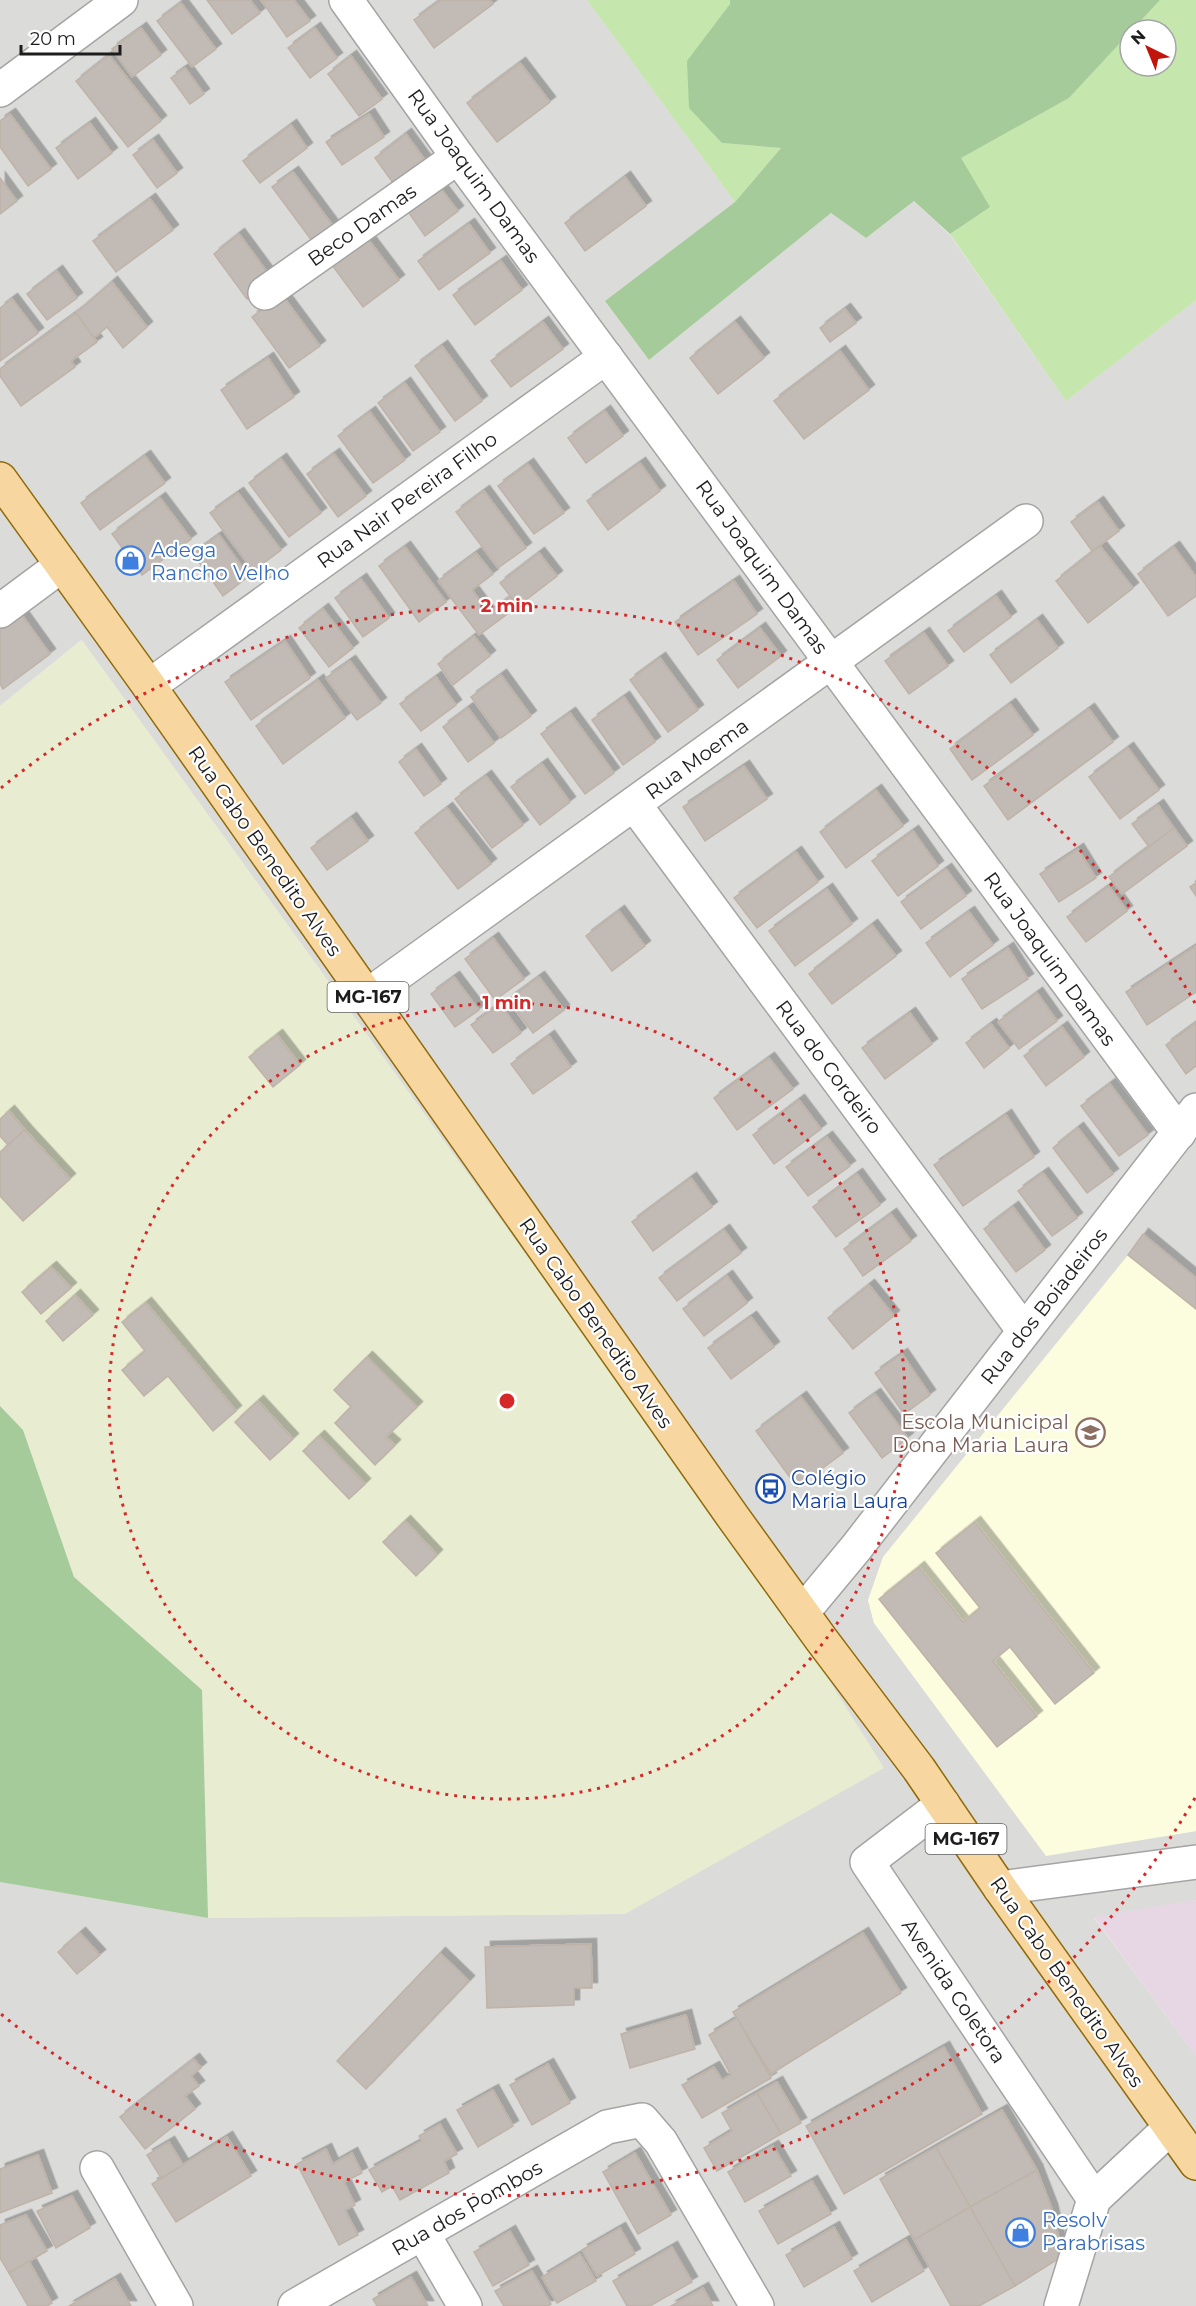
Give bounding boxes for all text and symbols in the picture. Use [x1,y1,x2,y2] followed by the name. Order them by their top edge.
[21,18,120,56] scale bar
[1118,18,1178,78] north arrow
[1127,26,1149,49] text: N
[30,28,76,50] text: 20 m
[403,84,545,268] street label: Rua Joaquim Damas
[303,179,421,271] street label: Beco Damas
[312,427,502,573] street label: Rua Nair Pereira Filho
[691,475,833,659] street label: Rua Joaquim Damas
[151,538,289,585] place label: Adega Rancho Velho
[114,545,146,577] shop icon: Adega Rancho Velho
[481,595,533,617] text: 2 min
[641,714,753,804] street label: Rua Moema
[183,741,347,961] street label: Rua Cabo Benedito Alves
[979,867,1121,1051] street label: Rua Joaquim Damas
[328,982,409,1012] road number: MG-167
[483,992,531,1014] text: 1 min
[771,995,887,1139] street label: Rua do Cordeiro
[514,1213,678,1433] street label: Rua Cabo Benedito Alves
[975,1223,1113,1389] street label: Rua dos Boiadeiros
[497,1391,517,1411] centre of rings
[892,1410,1069,1457] place label: Escola Municipal Dona Maria Laura
[1074,1417,1106,1449] school or university icon: Escola Municipal Dona Maria Laura
[791,1466,908,1513] place label: Colégio Maria Laura
[754,1473,786,1505] bus stop icon: Colégio Maria Laura
[926,1824,1006,1854] road number: MG-167
[985,1872,1149,2092] street label: Rua Cabo Benedito Alves
[897,1914,1011,2068] street label: Avenida Coletora
[387,2155,547,2261] street label: Rua dos Pombos
[1042,2208,1145,2255] place label: Resolv Parabrisas
[1005,2216,1037,2248] shop icon: Resolv Parabrisas

